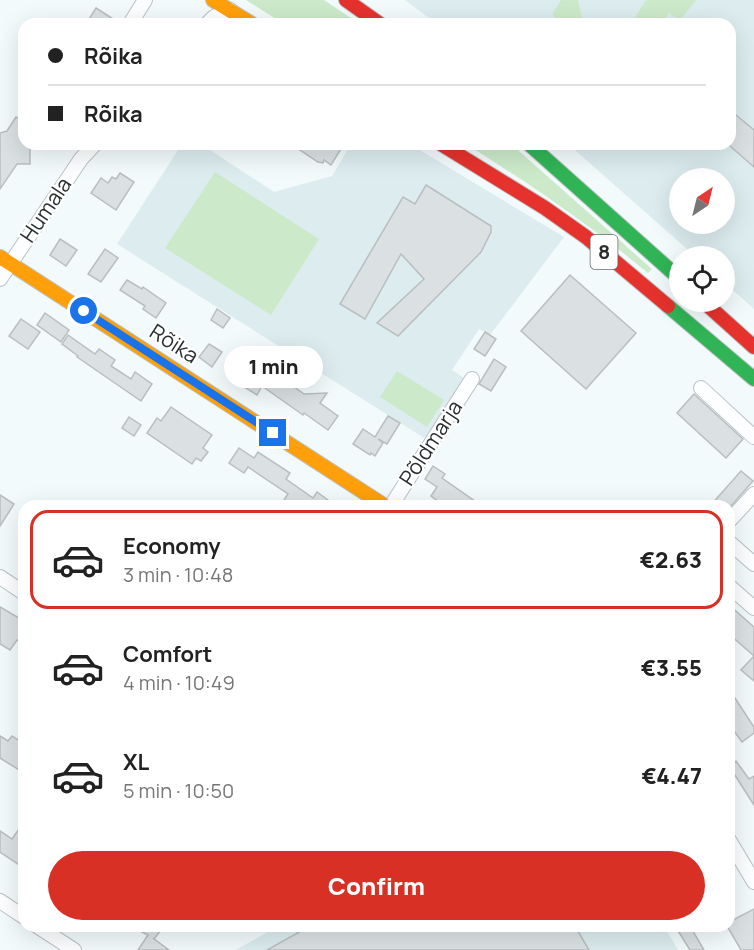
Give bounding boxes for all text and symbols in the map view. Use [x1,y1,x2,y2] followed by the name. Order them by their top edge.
[84,41,143,71] text: Rõika
[84,99,143,129] text: Rõika
[669,168,735,234] north arrow
[669,168,735,312] map controls
[13,171,77,247] street label: Humala
[590,235,618,269] road number: 8
[669,246,735,312] button: locate
[70,297,97,324] route start
[145,317,204,369] street label: Rõika
[224,346,322,388] callout: 1 min
[248,353,299,380] text: 1 min
[392,394,468,490] street label: Põldmarja
[259,419,286,446] route end
[123,531,221,561] text: Economy
[51,533,105,587] icon: car
[640,545,702,575] text: €2.63
[123,561,233,588] text: 3 min · 10:48
[123,639,212,669] text: Comfort
[51,641,105,695] icon: car
[641,653,702,683] text: €3.55
[123,669,235,696] text: 4 min · 10:49
[123,747,149,777] text: XL
[51,749,105,803] icon: car
[642,761,702,791] text: €4.47
[123,777,234,804] text: 5 min · 10:50
[48,851,705,920] button: Confirm

